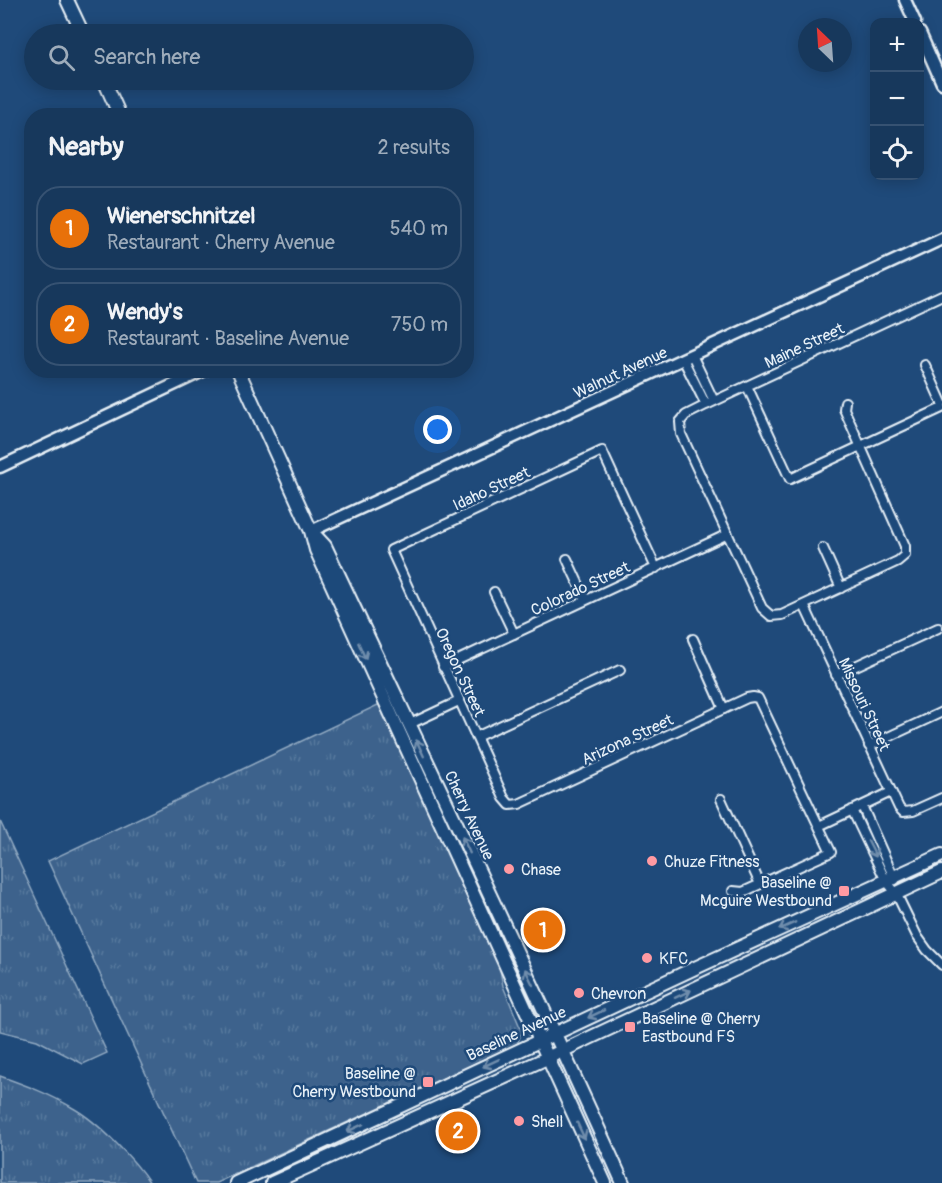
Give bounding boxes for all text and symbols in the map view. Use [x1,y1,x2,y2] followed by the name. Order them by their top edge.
[798,18,852,72] north arrow
[870,18,924,180] map controls
[870,18,924,72] button: +
[24,24,474,90] search box
[45,41,78,74] icon: search
[93,43,200,71] text: Search here
[870,72,924,126] button: −
[870,126,924,180] button: locate
[48,131,124,163] text: Nearby
[378,135,450,160] text: 2 results
[107,202,255,230] text: Wienerschnitzel
[66,216,73,241] text: 1
[390,216,448,241] text: 540 m
[107,230,335,255] text: Restaurant · Cherry Avenue
[107,298,183,326] text: Wendy's
[64,312,75,337] text: 2
[391,312,448,337] text: 750 m
[761,319,848,373] street label: Maine Street
[107,326,349,351] text: Restaurant · Baseline Avenue
[570,342,671,403] street label: Walnut Avenue
[423,415,452,444] your location
[450,462,534,515] street label: Idaho Street
[528,557,634,621] street label: Colorado Street
[431,625,490,721] street label: Oregon Street
[357,641,369,659] one-way arrow
[834,655,895,755] street label: Missouri Street
[578,710,677,770] street label: Arizona Street
[414,739,426,757] one-way arrow
[440,768,499,863] street label: Cherry Avenue
[460,837,471,855] one-way arrow
[866,840,878,858] one-way arrow
[664,852,759,872] place label: Chuze Fitness
[645,854,659,868] marker: Chuze Fitness
[521,860,561,880] place label: Chase
[502,862,516,876] marker: Chase
[700,873,832,911] place label: Baseline @ Mcguire Westbound
[837,884,851,898] marker: Baseline @ Mcguire Westbound
[524,908,562,952] pin: 1
[779,921,797,932] one-way arrow
[659,949,688,969] place label: KFC
[640,951,654,965] marker: KFC
[523,968,535,986] one-way arrow
[591,984,646,1004] place label: Chevron
[572,986,586,1000] marker: Chevron
[673,987,691,999] one-way arrow
[463,1002,570,1066] street label: Baseline Avenue
[587,1009,605,1021] one-way arrow
[642,1009,760,1047] place label: Baseline @ Cherry Eastbound FS
[623,1020,637,1034] marker: Baseline @ Cherry Eastbound FS
[482,1058,500,1070] one-way arrow
[292,1064,416,1102] place label: Baseline @ Cherry Westbound
[421,1075,435,1089] marker: Baseline @ Cherry Westbound
[438,1108,478,1154] pin: 2
[531,1112,563,1132] place label: Shell
[512,1114,526,1128] marker: Shell
[576,1121,587,1139] one-way arrow
[346,1122,364,1134] one-way arrow

